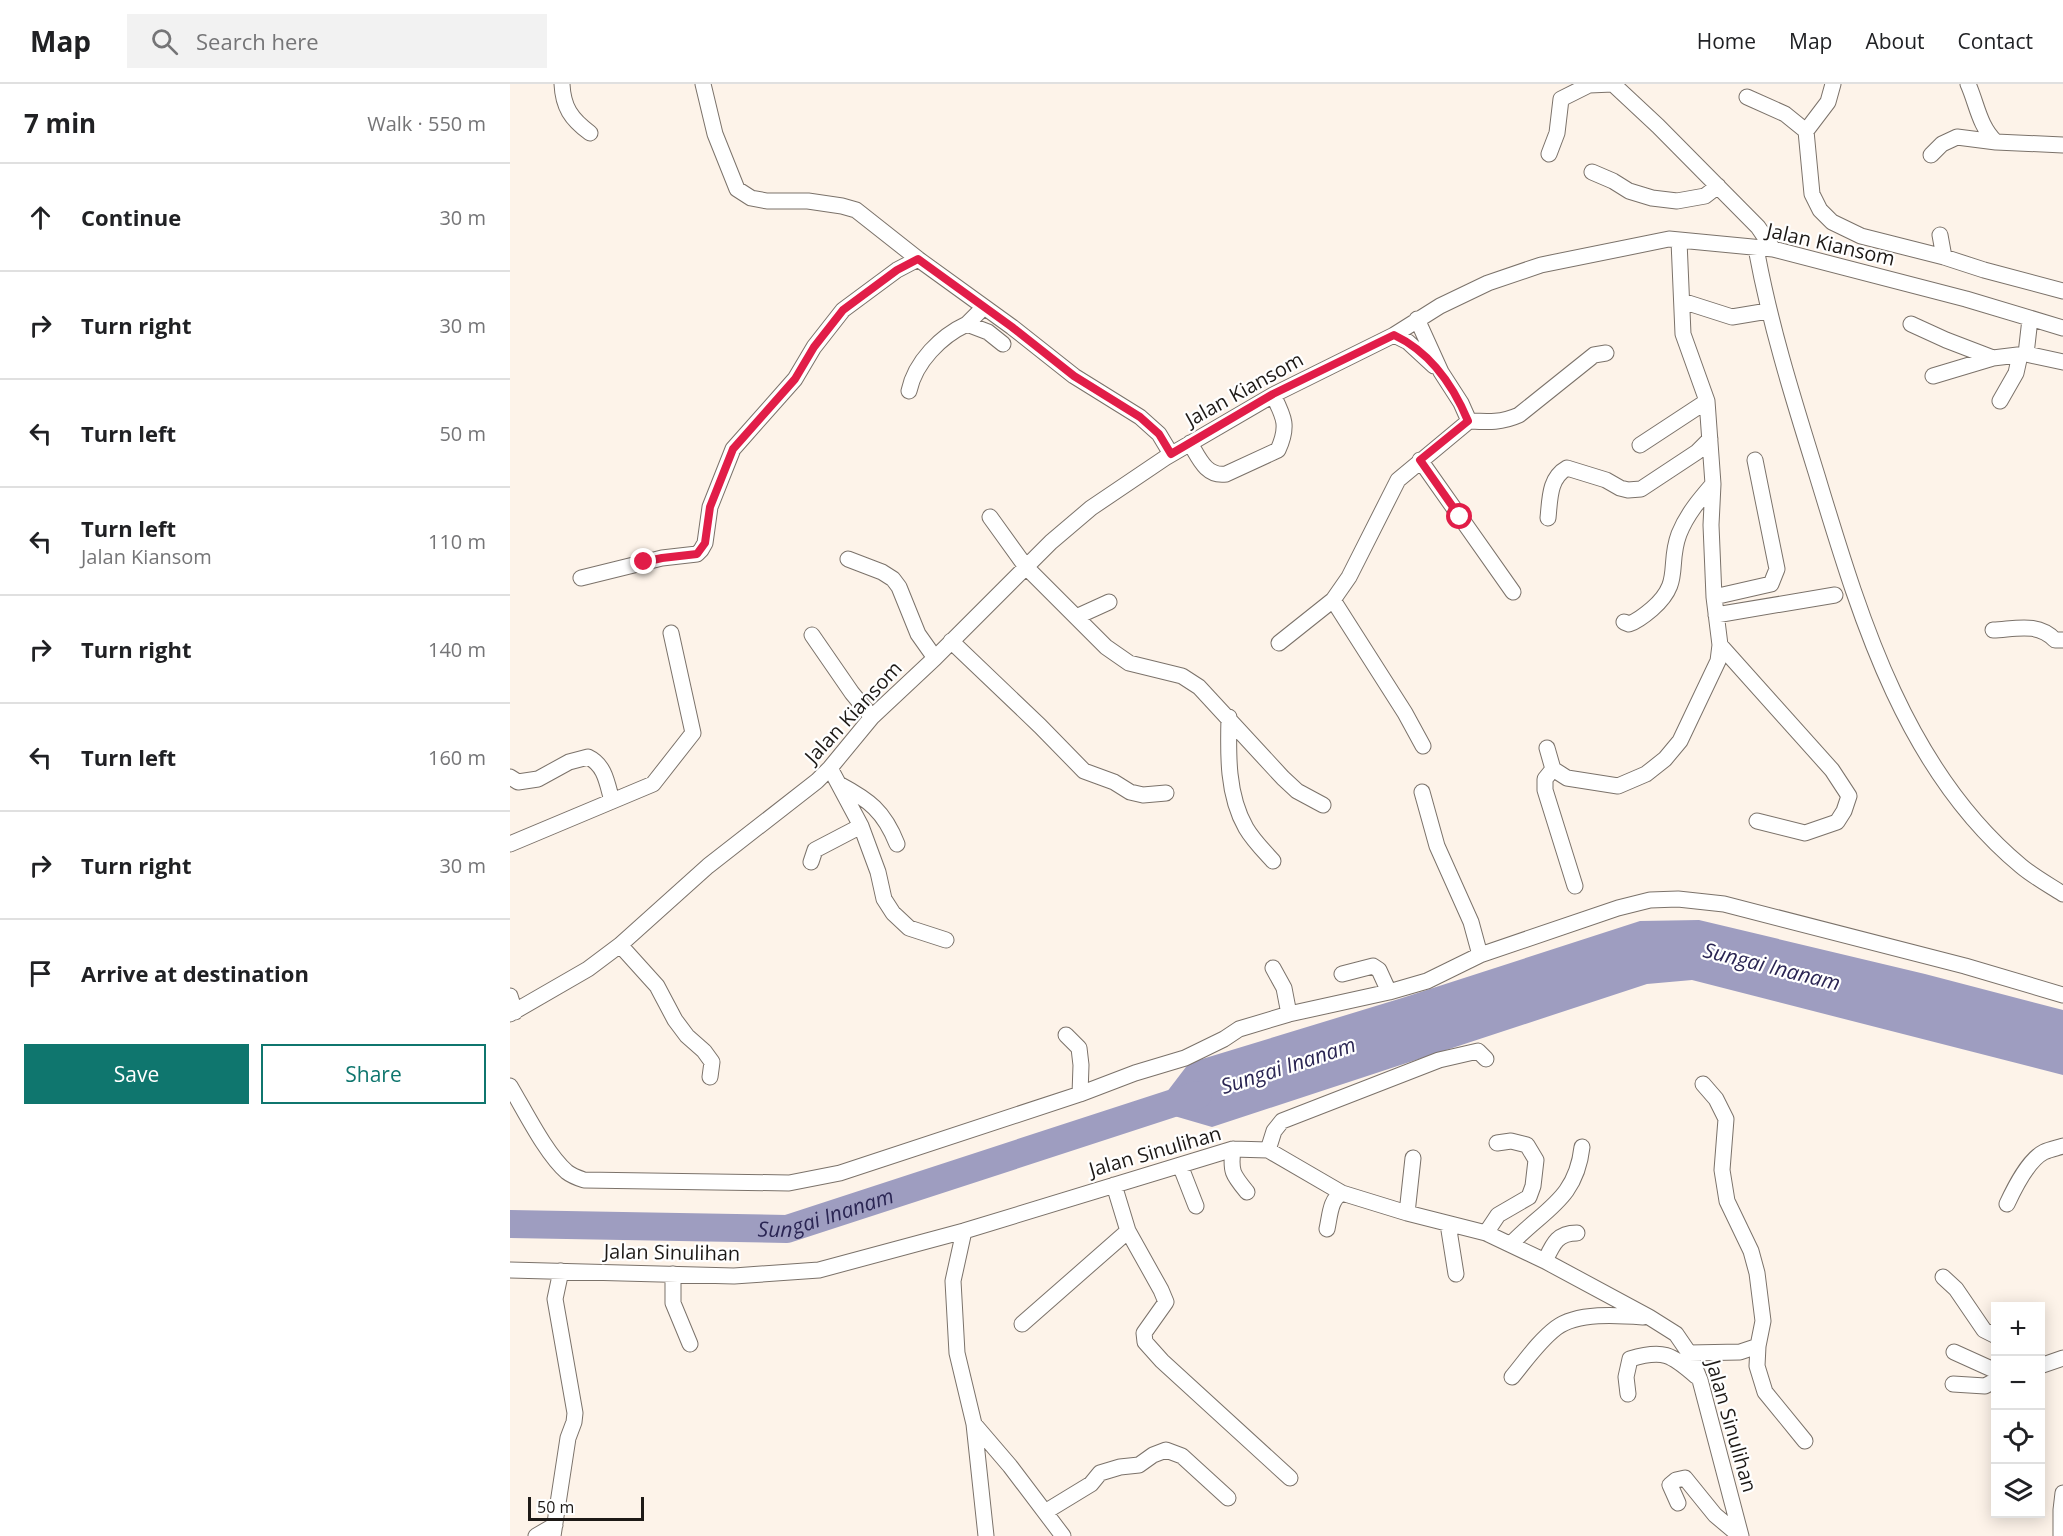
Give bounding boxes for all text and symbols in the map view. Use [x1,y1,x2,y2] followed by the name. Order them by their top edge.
[127,14,547,68] search box
[30,22,91,60] text: Map
[148,25,181,58] icon: search
[196,26,319,56] text: Search here
[1697,27,1756,55] text: Home
[1789,27,1832,55] text: Map
[1865,27,1925,55] text: About
[1958,27,2033,55] text: Contact
[24,105,96,141] text: 7 min
[367,110,486,137] text: Walk · 550 m
[24,201,57,234] icon: ahead
[81,202,181,232] text: Continue
[439,204,486,231] text: 30 m
[1762,216,1898,272] street label: Jalan Kiansom
[24,309,57,342] icon: right
[81,310,192,340] text: Turn right
[439,312,486,339] text: 30 m
[1178,345,1308,433] street label: Jalan Kiansom
[24,417,57,450] icon: left
[81,418,176,448] text: Turn left
[439,420,486,447] text: 50 m
[1446,503,1472,529] route start
[81,513,176,543] text: Turn left
[24,525,57,558] icon: left
[428,528,486,555] text: 110 m
[81,543,212,570] text: Jalan Kiansom
[630,548,656,574] route end
[24,633,57,666] icon: right
[81,634,192,664] text: Turn right
[428,636,486,663] text: 140 m
[797,655,907,771] street label: Jalan Kiansom
[24,741,57,774] icon: left
[81,742,176,772] text: Turn left
[428,744,486,771] text: 160 m
[24,849,57,882] icon: right
[81,850,192,880] text: Turn right
[439,852,486,879] text: 30 m
[1701,935,1843,997] water label: Sungai Inanam
[24,957,57,990] icon: arrive
[81,958,309,988] text: Arrive at destination
[1217,1030,1359,1100] water label: Sungai Inanam
[24,1044,249,1104] button: Save
[261,1044,486,1104] button: Share
[1084,1119,1224,1183] street label: Jalan Sinulihan
[758,1181,897,1243] water label: Sungai Inanam
[602,1237,740,1267] street label: Jalan Sinulihan
[1991,1302,2045,1518] map controls
[1991,1302,2045,1356] button: +
[1700,1355,1764,1495] street label: Jalan Sinulihan
[1991,1356,2045,1410] button: −
[1991,1410,2045,1464] button: locate
[1991,1464,2045,1518] button: layers
[528,1494,644,1522] scale bar
[537,1496,574,1518] text: 50 m

